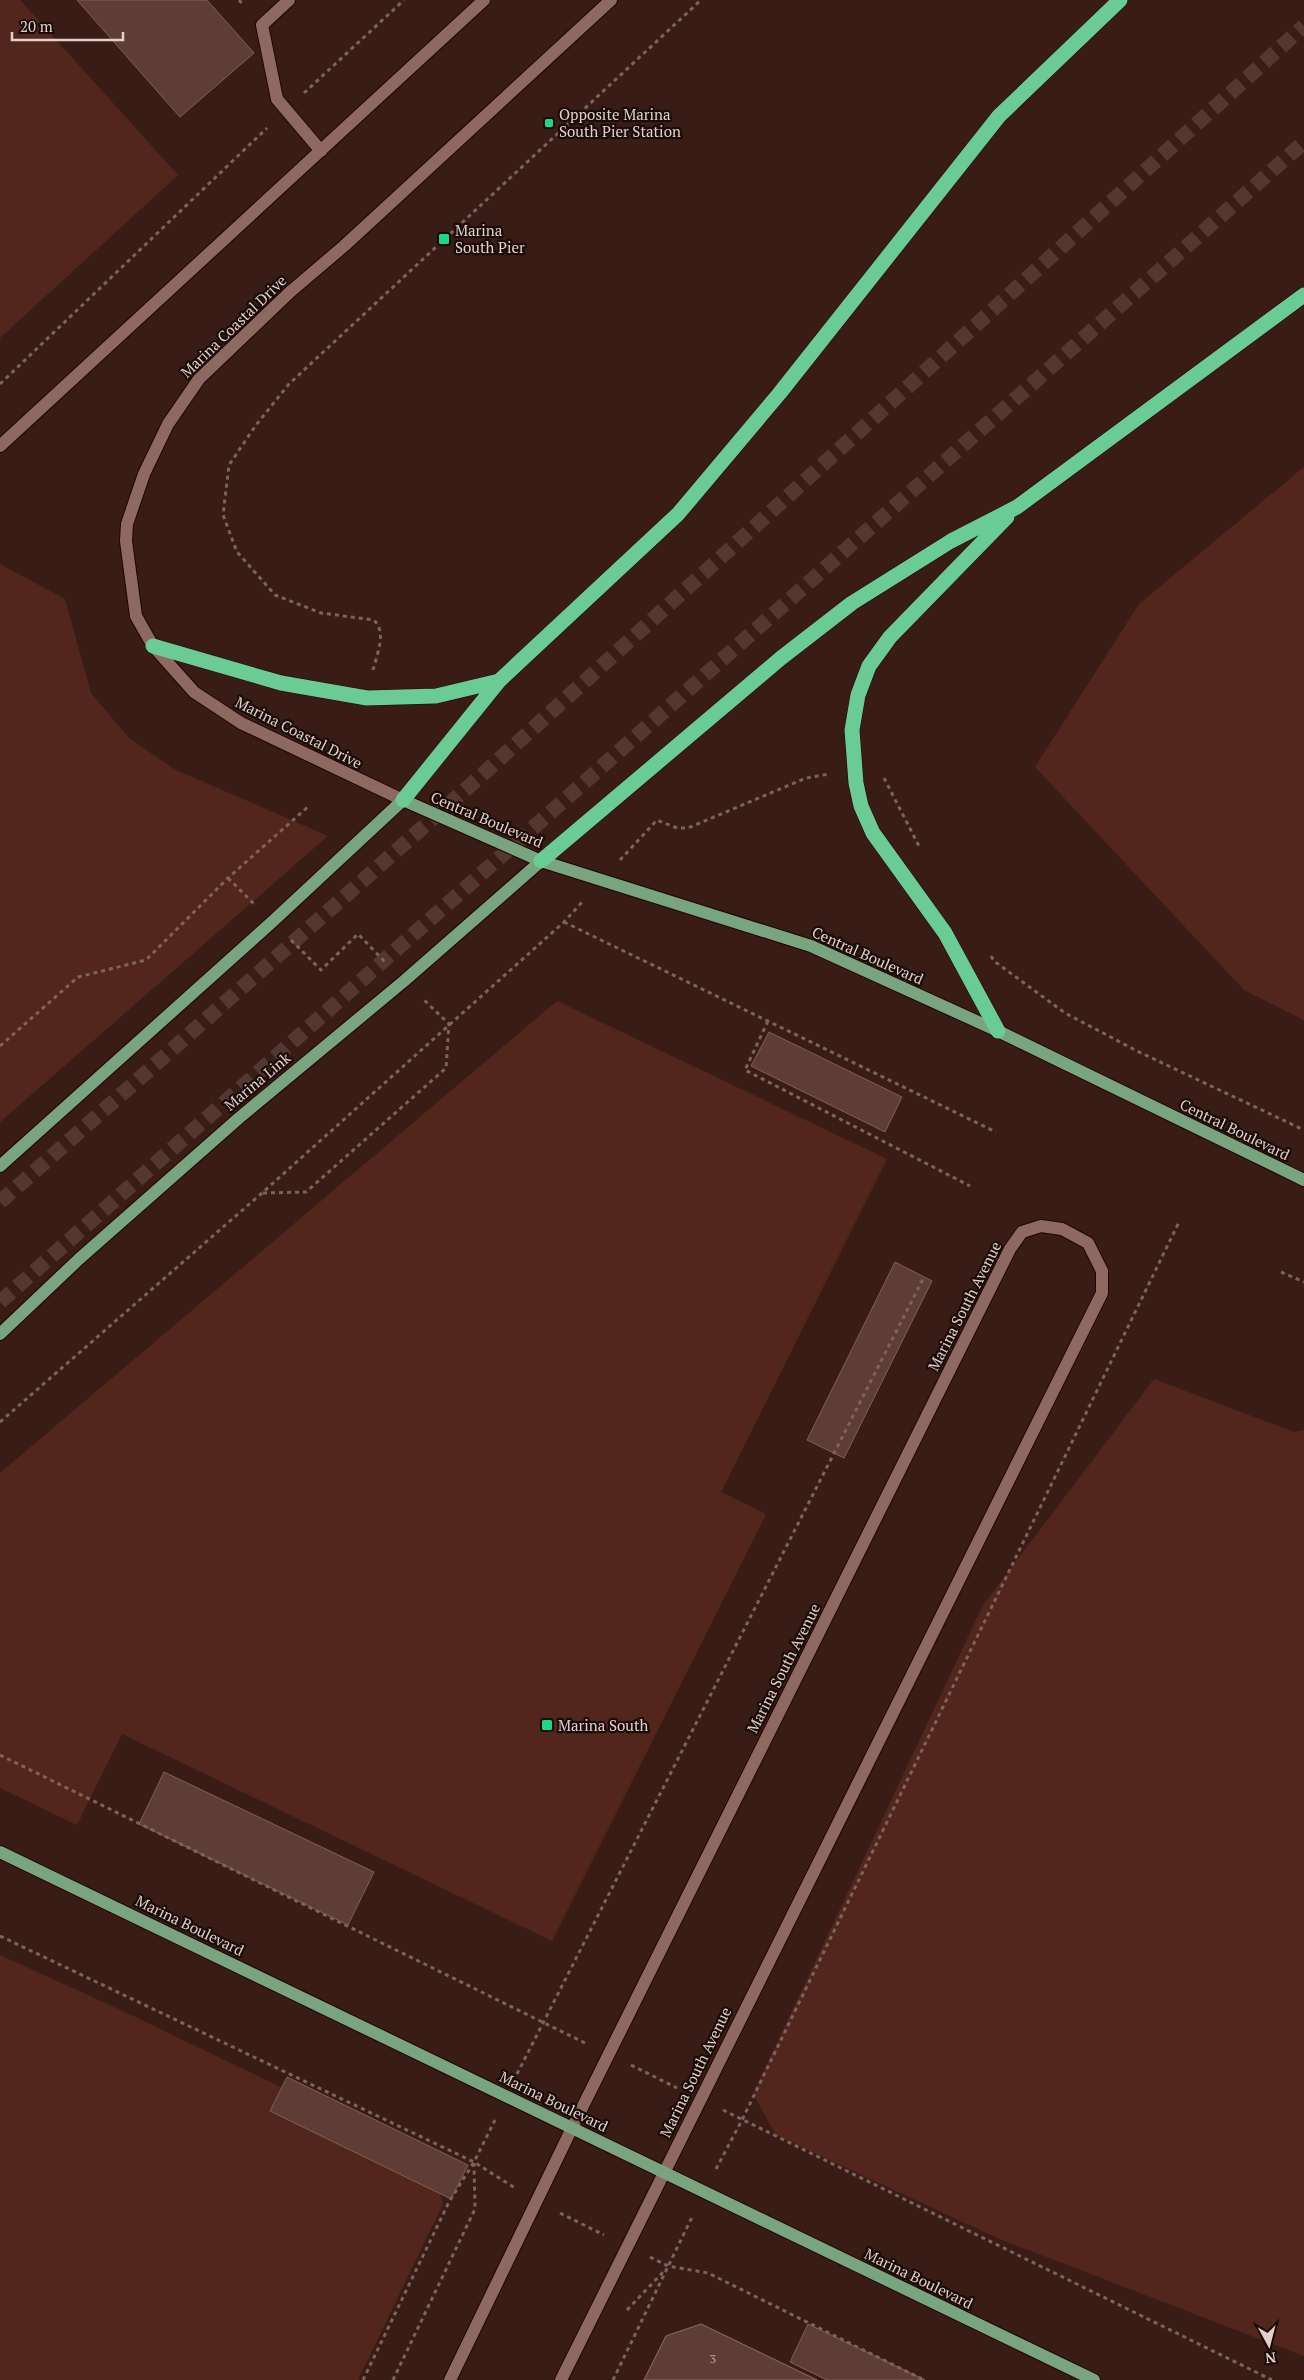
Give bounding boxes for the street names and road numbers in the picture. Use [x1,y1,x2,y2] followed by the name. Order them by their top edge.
[176,270,290,382] street label: Marina Coastal Drive
[232,691,366,773] street label: Marina Coastal Drive
[428,786,546,852] street label: Central Boulevard
[809,921,927,989] street label: Central Boulevard
[220,1047,294,1114] street label: Marina Link
[1177,1094,1293,1164] street label: Central Boulevard
[923,1238,1005,1374] street label: Marina South Avenue
[742,1600,824,1736] street label: Marina South Avenue
[133,1890,247,1960] street label: Marina Boulevard
[655,2003,735,2141] street label: Marina South Avenue
[497,2066,611,2136] street label: Marina Boulevard
[862,2243,976,2313] street label: Marina Boulevard

